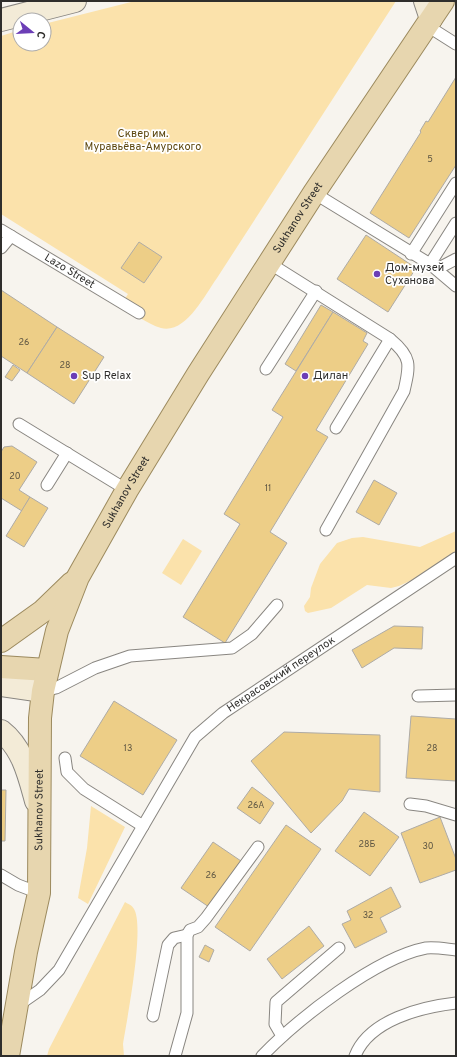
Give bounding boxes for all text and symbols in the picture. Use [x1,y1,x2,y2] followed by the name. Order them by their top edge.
[12,12,52,52] north arrow
[33,29,48,40] text: С
[85,127,201,154] park label: Сквер им. Муравьёва-Амурского
[427,154,433,165] house number: 5
[270,180,326,256] street label: Sukhanov Street
[42,251,97,292] street label: Lazo Street
[385,261,444,288] place label: Дом-музей Суханова
[372,269,382,279] marker: Дом-музей Суханова
[19,337,29,348] house number: 26
[59,360,71,371] house number: 28
[82,369,131,383] place label: Sup Relax
[313,369,348,383] place label: Дилан
[69,371,79,381] marker: Sup Relax
[300,371,310,381] marker: Дилан
[100,454,153,531] street label: Sukhanov Street
[9,471,21,482] house number: 20
[265,483,271,494] house number: 11
[224,633,338,715] street label: Некрасовский переулок
[124,743,132,754] house number: 13
[426,743,438,754] house number: 28
[32,769,47,851] street label: Sukhanov Street
[248,800,264,811] house number: 26А
[359,839,376,850] house number: 28Б
[422,841,434,852] house number: 30
[206,870,216,881] house number: 26
[363,910,373,921] house number: 32

